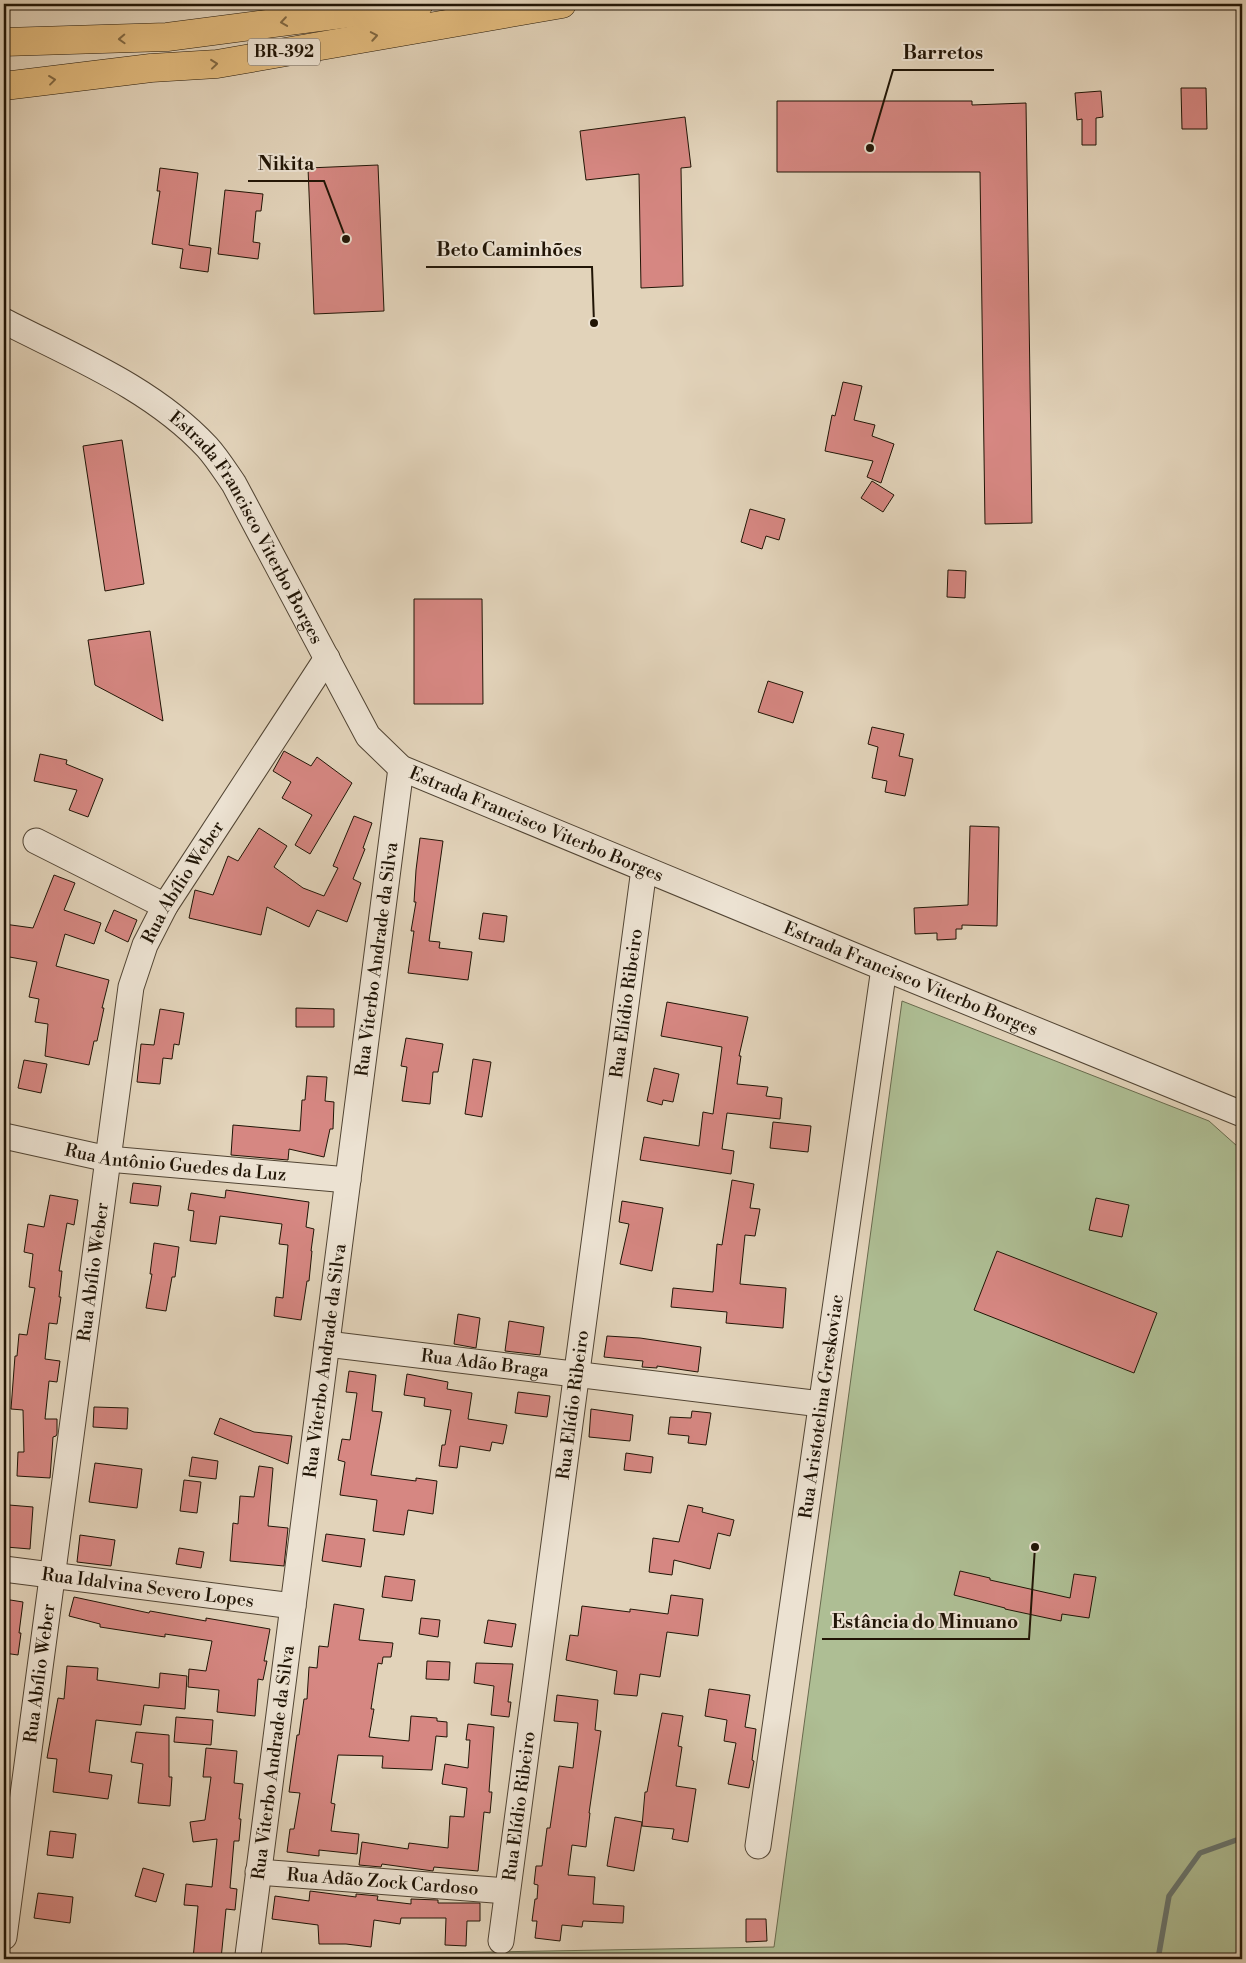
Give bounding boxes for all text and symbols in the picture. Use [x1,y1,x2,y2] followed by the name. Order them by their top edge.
[279,16,287,27] one-way arrow
[370,32,378,42] one-way arrow
[118,33,126,44] one-way arrow
[893,36,994,70] callout: Barretos
[248,38,320,66] road number: BR-392
[903,41,983,65] text: Barretos
[210,58,218,69] one-way arrow
[48,75,56,86] one-way arrow
[248,147,324,181] callout: Nikita
[258,152,315,176] text: Nikita
[426,233,592,267] callout: Beto Caminhões
[436,238,582,262] text: Beto Caminhões
[164,406,328,648] street label: Estrada Francisco Viterbo Borges
[406,761,667,887] street label: Estrada Francisco Viterbo Borges
[136,816,229,947] street label: Rua Abílio Weber
[350,840,403,1078] street label: Rua Viterbo Andrade da Silva
[780,916,1041,1041] street label: Estrada Francisco Viterbo Borges
[605,927,647,1080] street label: Rua Elídio Ribeiro
[63,1138,287,1186] street label: Rua Antônio Guedes da Luz
[72,1201,114,1343] street label: Rua Abílio Weber
[298,1241,351,1480] street label: Rua Viterbo Andrade da Silva
[794,1293,849,1520] street label: Rua Aristotelina Greskoviac
[551,1329,594,1481] street label: Rua Elídio Ribeiro
[420,1344,551,1382] street label: Rua Adão Braga
[40,1562,255,1612] street label: Rua Idalvina Severo Lopes
[19,1602,60,1744] street label: Rua Abílio Weber
[822,1605,1029,1639] callout: Estância do Minuano
[832,1610,1018,1634] text: Estância do Minuano
[246,1643,299,1881] street label: Rua Viterbo Andrade da Silva
[498,1730,540,1882] street label: Rua Elídio Ribeiro
[286,1863,479,1900] street label: Rua Adão Zock Cardoso

